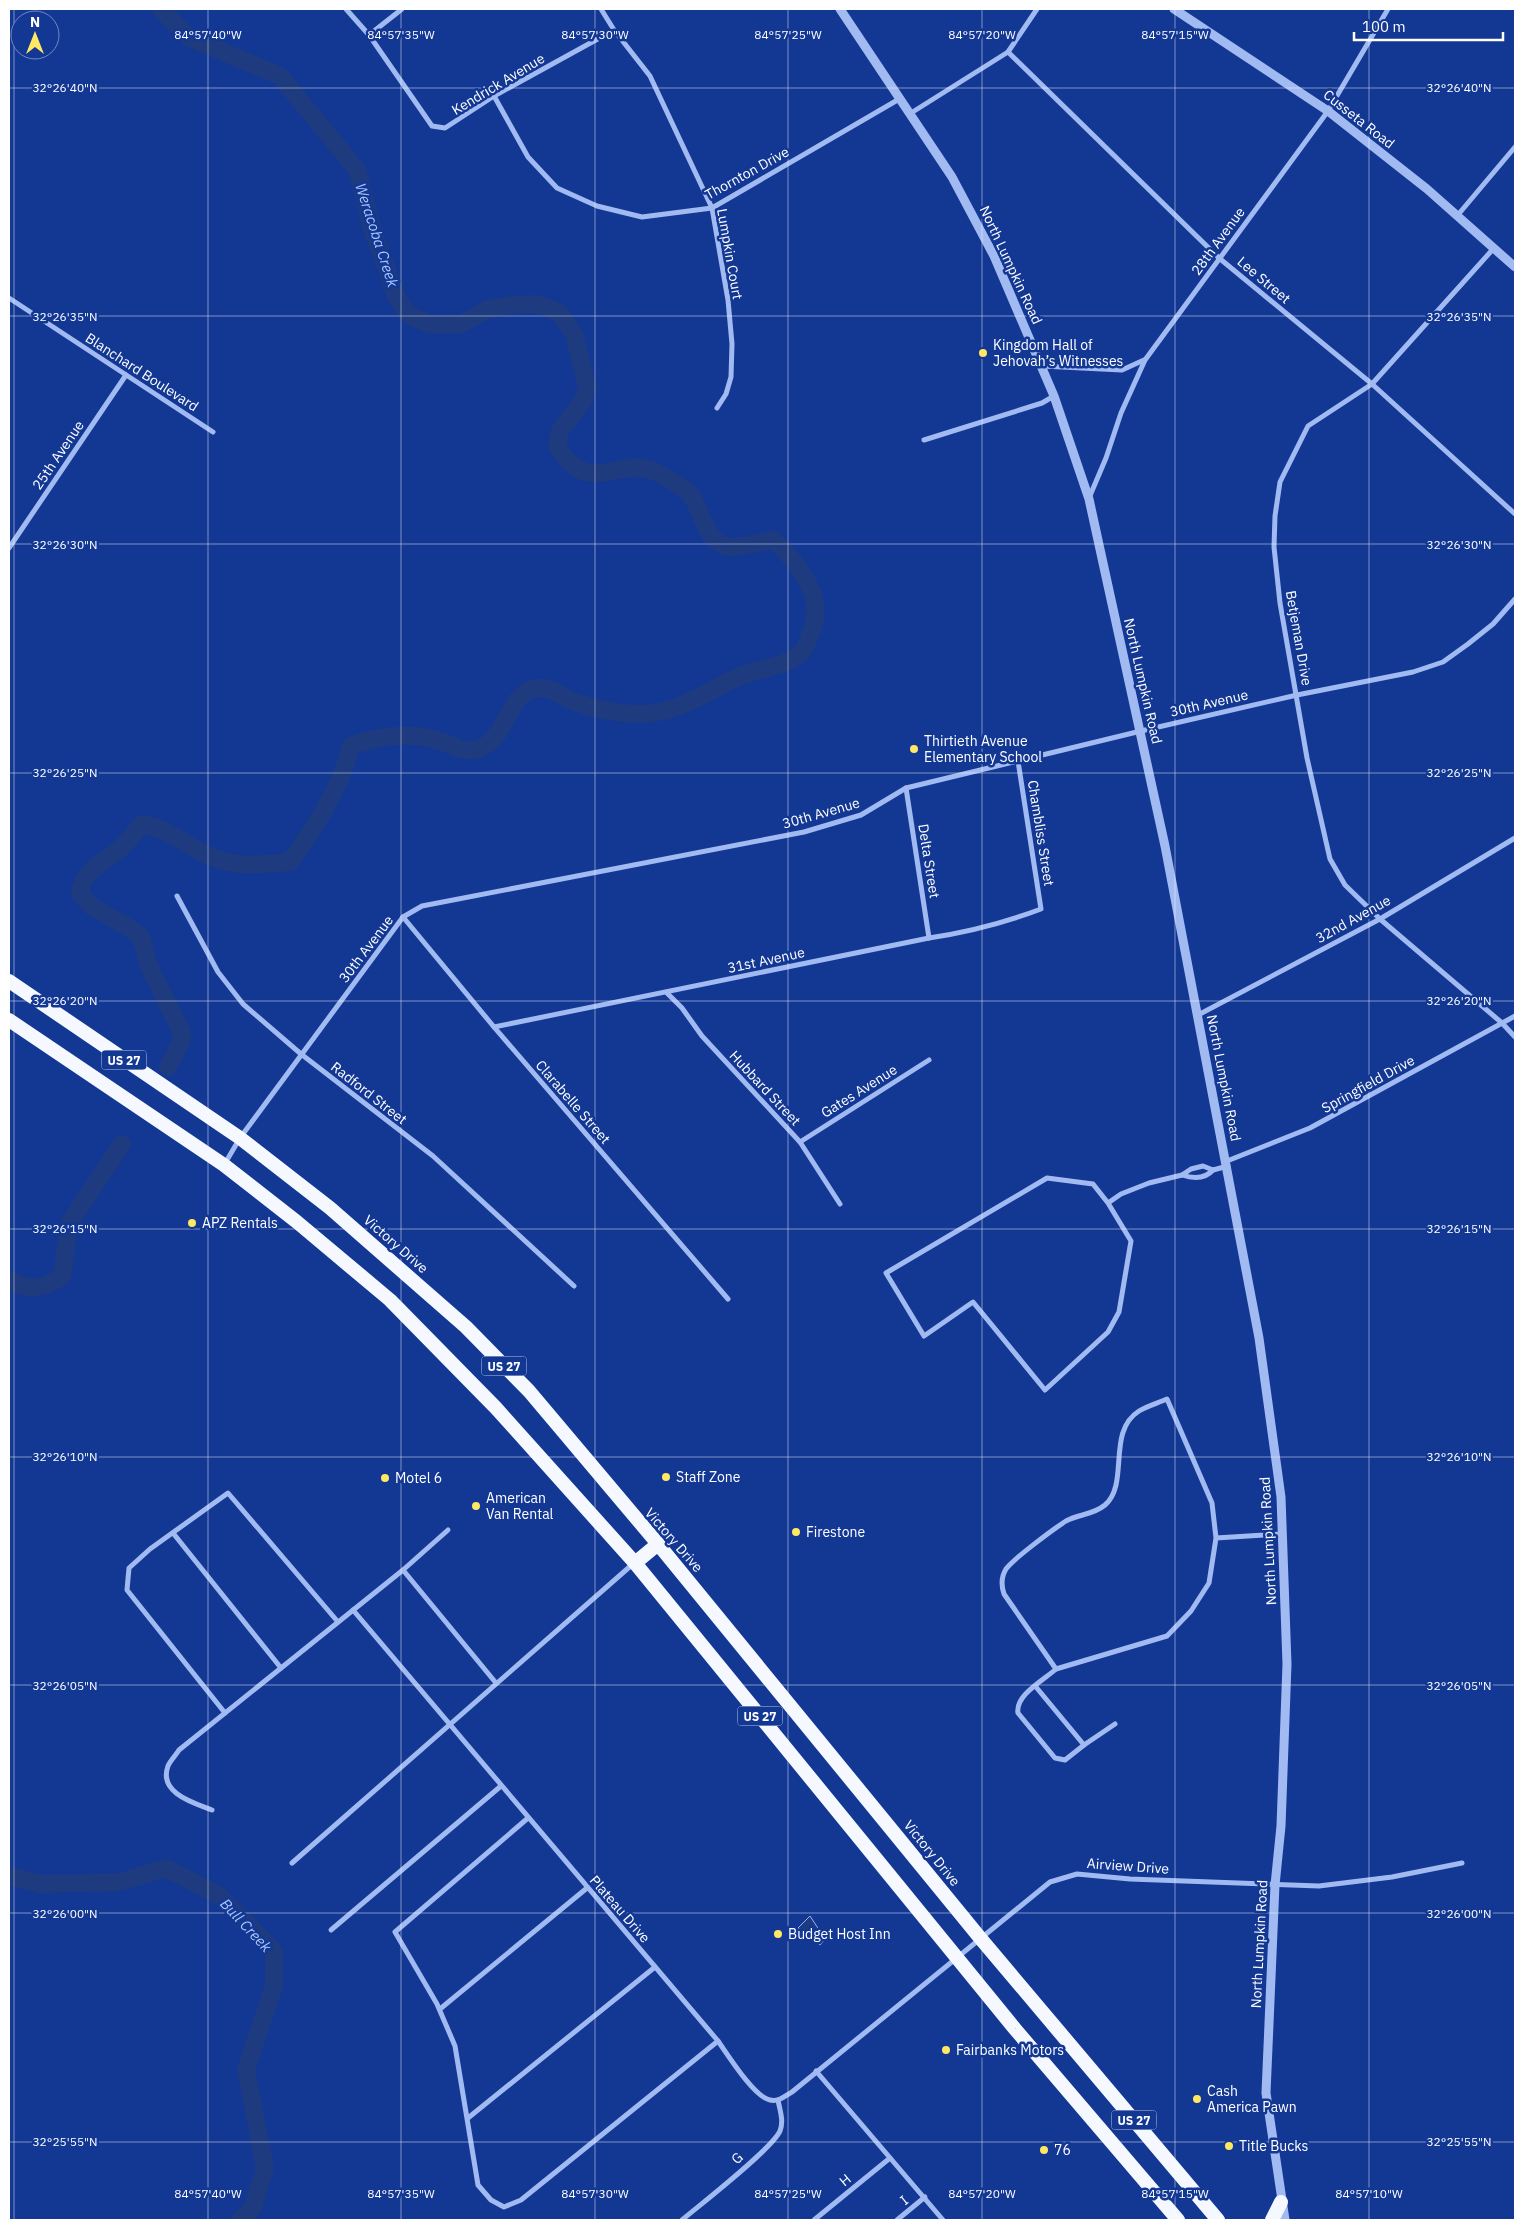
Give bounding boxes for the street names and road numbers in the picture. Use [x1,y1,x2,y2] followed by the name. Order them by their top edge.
[448,49,548,119] street label: Kendrick Avenue
[1320,86,1398,152] street label: Cusseta Road
[702,142,792,203] street label: Thornton Drive
[976,203,1046,327] street label: North Lumpkin Road
[1187,203,1249,279] street label: 28th Avenue
[713,207,747,301] street label: Lumpkin Court
[1234,253,1294,308] street label: Lee Street
[82,329,202,415] street label: Blanchard Boulevard
[28,417,88,493] street label: 25th Avenue
[1282,589,1316,687] street label: Betjeman Drive
[1120,616,1166,746] street label: North Lumpkin Road
[1168,685,1250,721] street label: 30th Avenue
[1024,779,1058,887] street label: Chambliss Street
[780,793,862,833] street label: 30th Avenue
[914,823,944,899] street label: Delta Street
[1312,891,1394,947] street label: 32nd Avenue
[335,912,397,986] street label: 30th Avenue
[726,943,807,977] street label: 31st Avenue
[1203,1013,1245,1143] street label: North Lumpkin Road
[726,1047,805,1129] street label: Hubbard Street
[102,1050,146,1070] road number: US 27
[1318,1051,1418,1117] street label: Springfield Drive
[532,1056,614,1148] street label: Clarabelle Street
[327,1058,411,1128] street label: Radford Street
[817,1060,901,1122] street label: Gates Avenue
[360,1211,432,1277] street label: Victory Drive
[482,1356,526,1375] road number: US 27
[1256,1476,1280,1606] street label: North Lumpkin Road
[641,1504,707,1576] street label: Victory Drive
[738,1706,782,1725] road number: US 27
[900,1816,964,1890] street label: Victory Drive
[1086,1854,1170,1878] street label: Airview Drive
[586,1872,654,1947] street label: Plateau Drive
[1247,1879,1271,2009] street label: North Lumpkin Road
[1112,2110,1156,2130] road number: US 27
[727,2148,747,2168] street label: G
[835,2170,855,2190] street label: H
[896,2191,912,2209] street label: I

